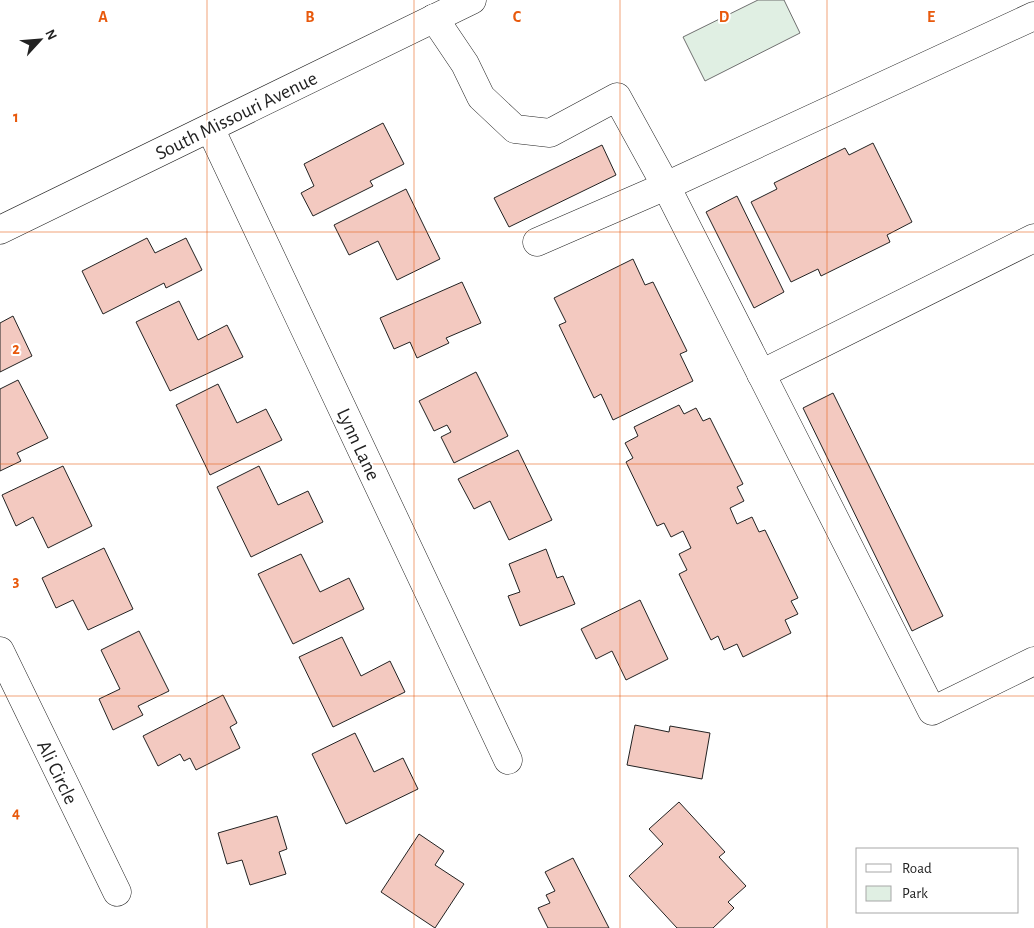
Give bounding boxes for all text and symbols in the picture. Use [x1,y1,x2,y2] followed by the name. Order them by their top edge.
[98,9,108,25] text: A
[305,9,315,25] text: B
[513,9,522,25] text: C
[719,9,730,25] text: D
[927,9,935,25] text: E
[15,15,65,65] north arrow
[42,27,59,42] text: N
[152,68,320,164] street label: South Missouri Avenue
[13,109,19,125] text: 1
[12,341,20,357] text: 2
[333,405,383,484] street label: Lynn Lane
[13,573,20,589] text: 3
[33,737,81,807] street label: Ali Circle
[12,805,20,821] text: 4
[856,848,1019,913] legend
[902,861,932,876] text: Road
[902,886,928,901] text: Park

